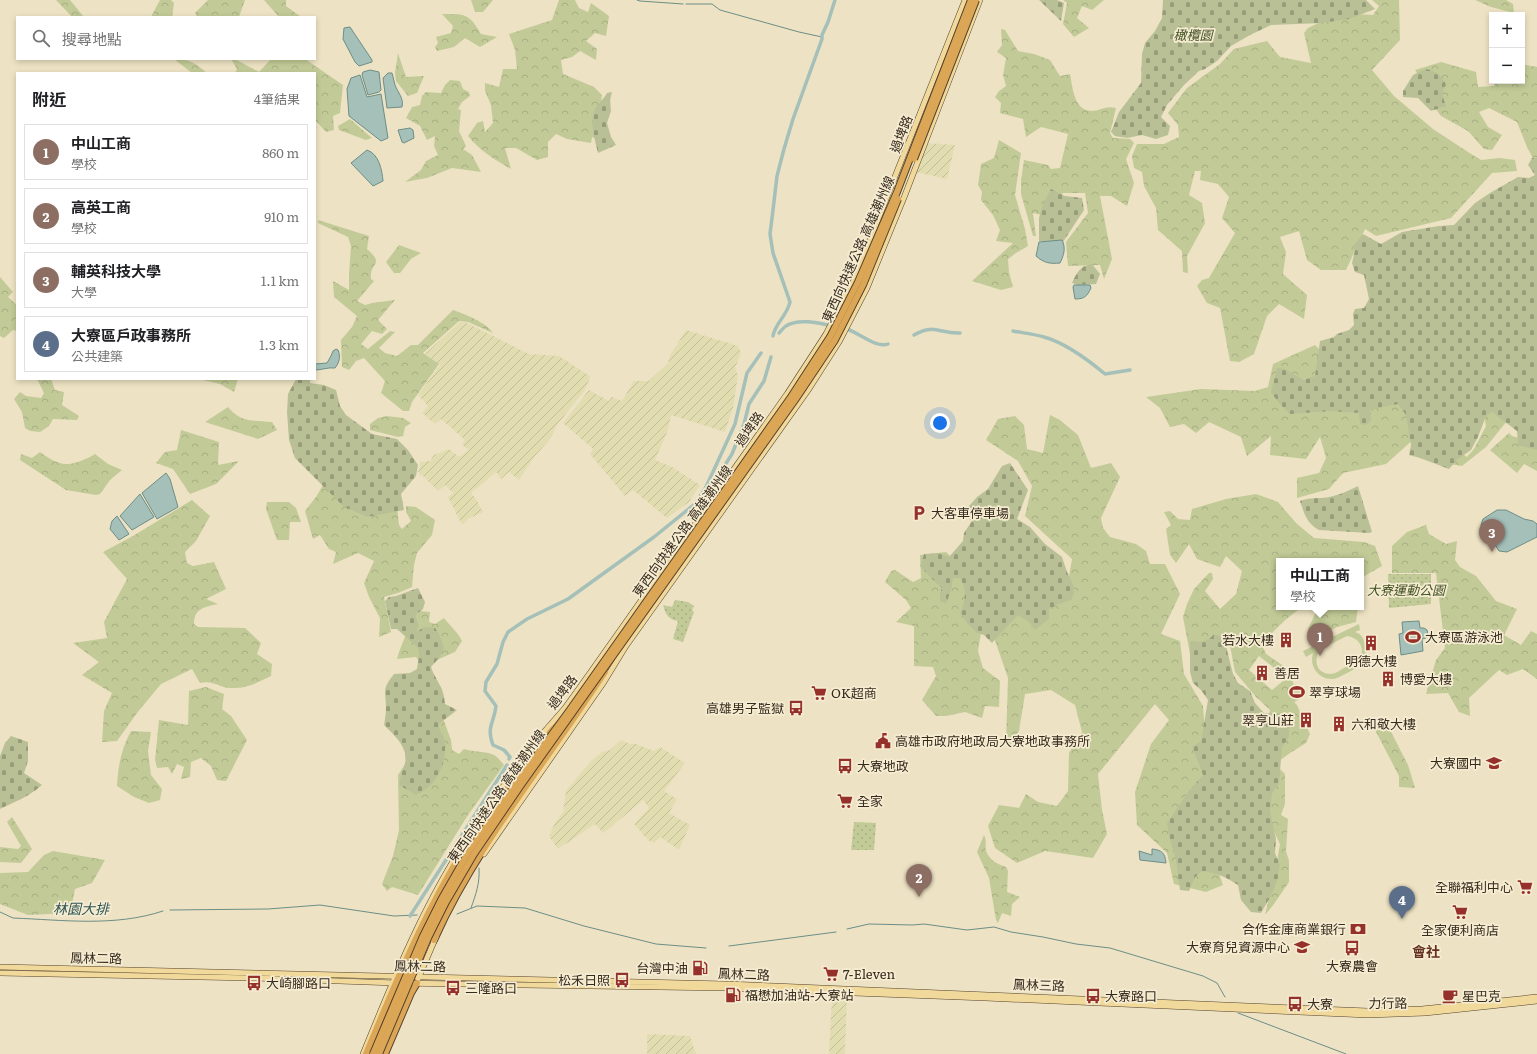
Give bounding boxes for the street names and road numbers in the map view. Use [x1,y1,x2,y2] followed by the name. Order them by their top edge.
[885,112,916,155] street label: 過埤路
[817,172,898,325] street label: 東西向快速公路 高雄潮州線
[730,407,768,450] street label: 過埤路
[627,461,736,600] street label: 東西向快速公路 高雄潮州線
[542,670,581,713] street label: 過埤路
[442,725,549,866] street label: 東西向快速公路 高雄潮州線
[70,948,122,967] street label: 鳳林二路
[394,956,446,975] street label: 鳳林二路
[718,963,770,984] street label: 鳳林二路
[1013,974,1065,995] street label: 鳳林三路
[1368,993,1408,1012] street label: 力行路

